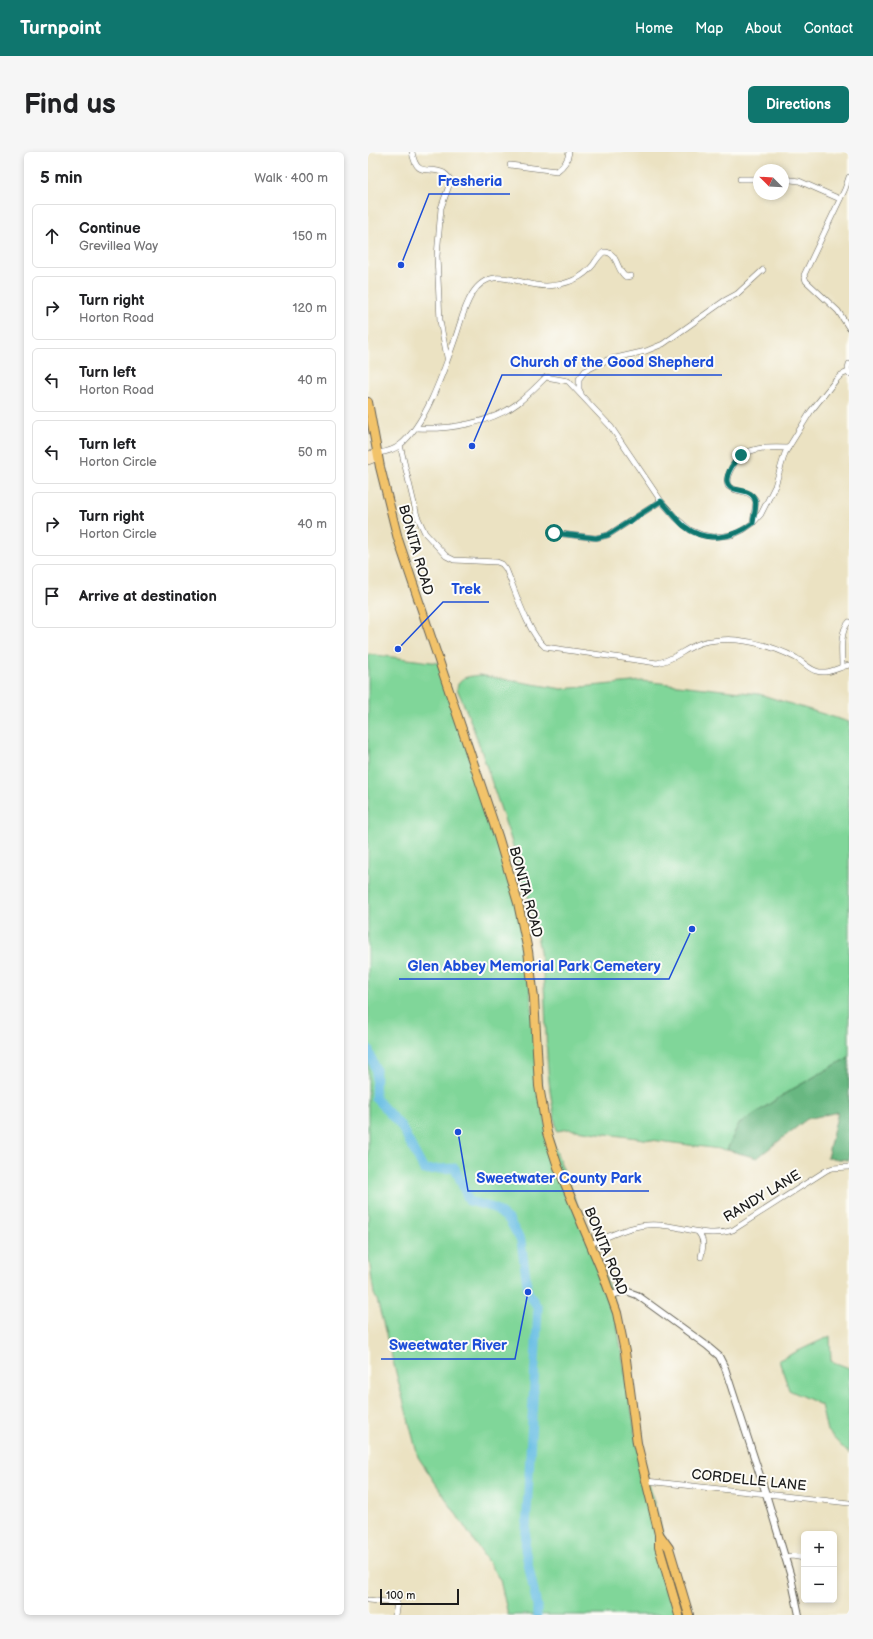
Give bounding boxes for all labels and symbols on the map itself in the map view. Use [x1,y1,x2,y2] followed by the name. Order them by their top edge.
[753,164,789,200] north arrow
[429,167,510,194] callout: Fresheria
[438,172,502,191] text: Fresheria
[502,348,722,375] callout: Church of the Good Shepherd
[510,353,714,372] text: Church of the Good Shepherd
[732,446,750,464] route end
[395,503,437,597] street label: BONITA ROAD
[545,524,563,542] route start
[443,575,489,602] callout: Trek
[451,580,481,599] text: Trek
[506,845,546,939] street label: BONITA ROAD
[399,952,669,979] callout: Glen Abbey Memorial Park Cemetery
[407,957,661,976] text: Glen Abbey Memorial Park Cemetery
[468,1164,649,1191] callout: Sweetwater County Park
[720,1166,804,1226] street label: RANDY LANE
[476,1169,642,1188] text: Sweetwater County Park
[581,1205,631,1297] street label: BONITA ROAD
[381,1332,515,1359] callout: Sweetwater River
[389,1336,508,1355] text: Sweetwater River
[691,1466,807,1494] street label: CORDELLE LANE
[380,1587,459,1606] scale bar

